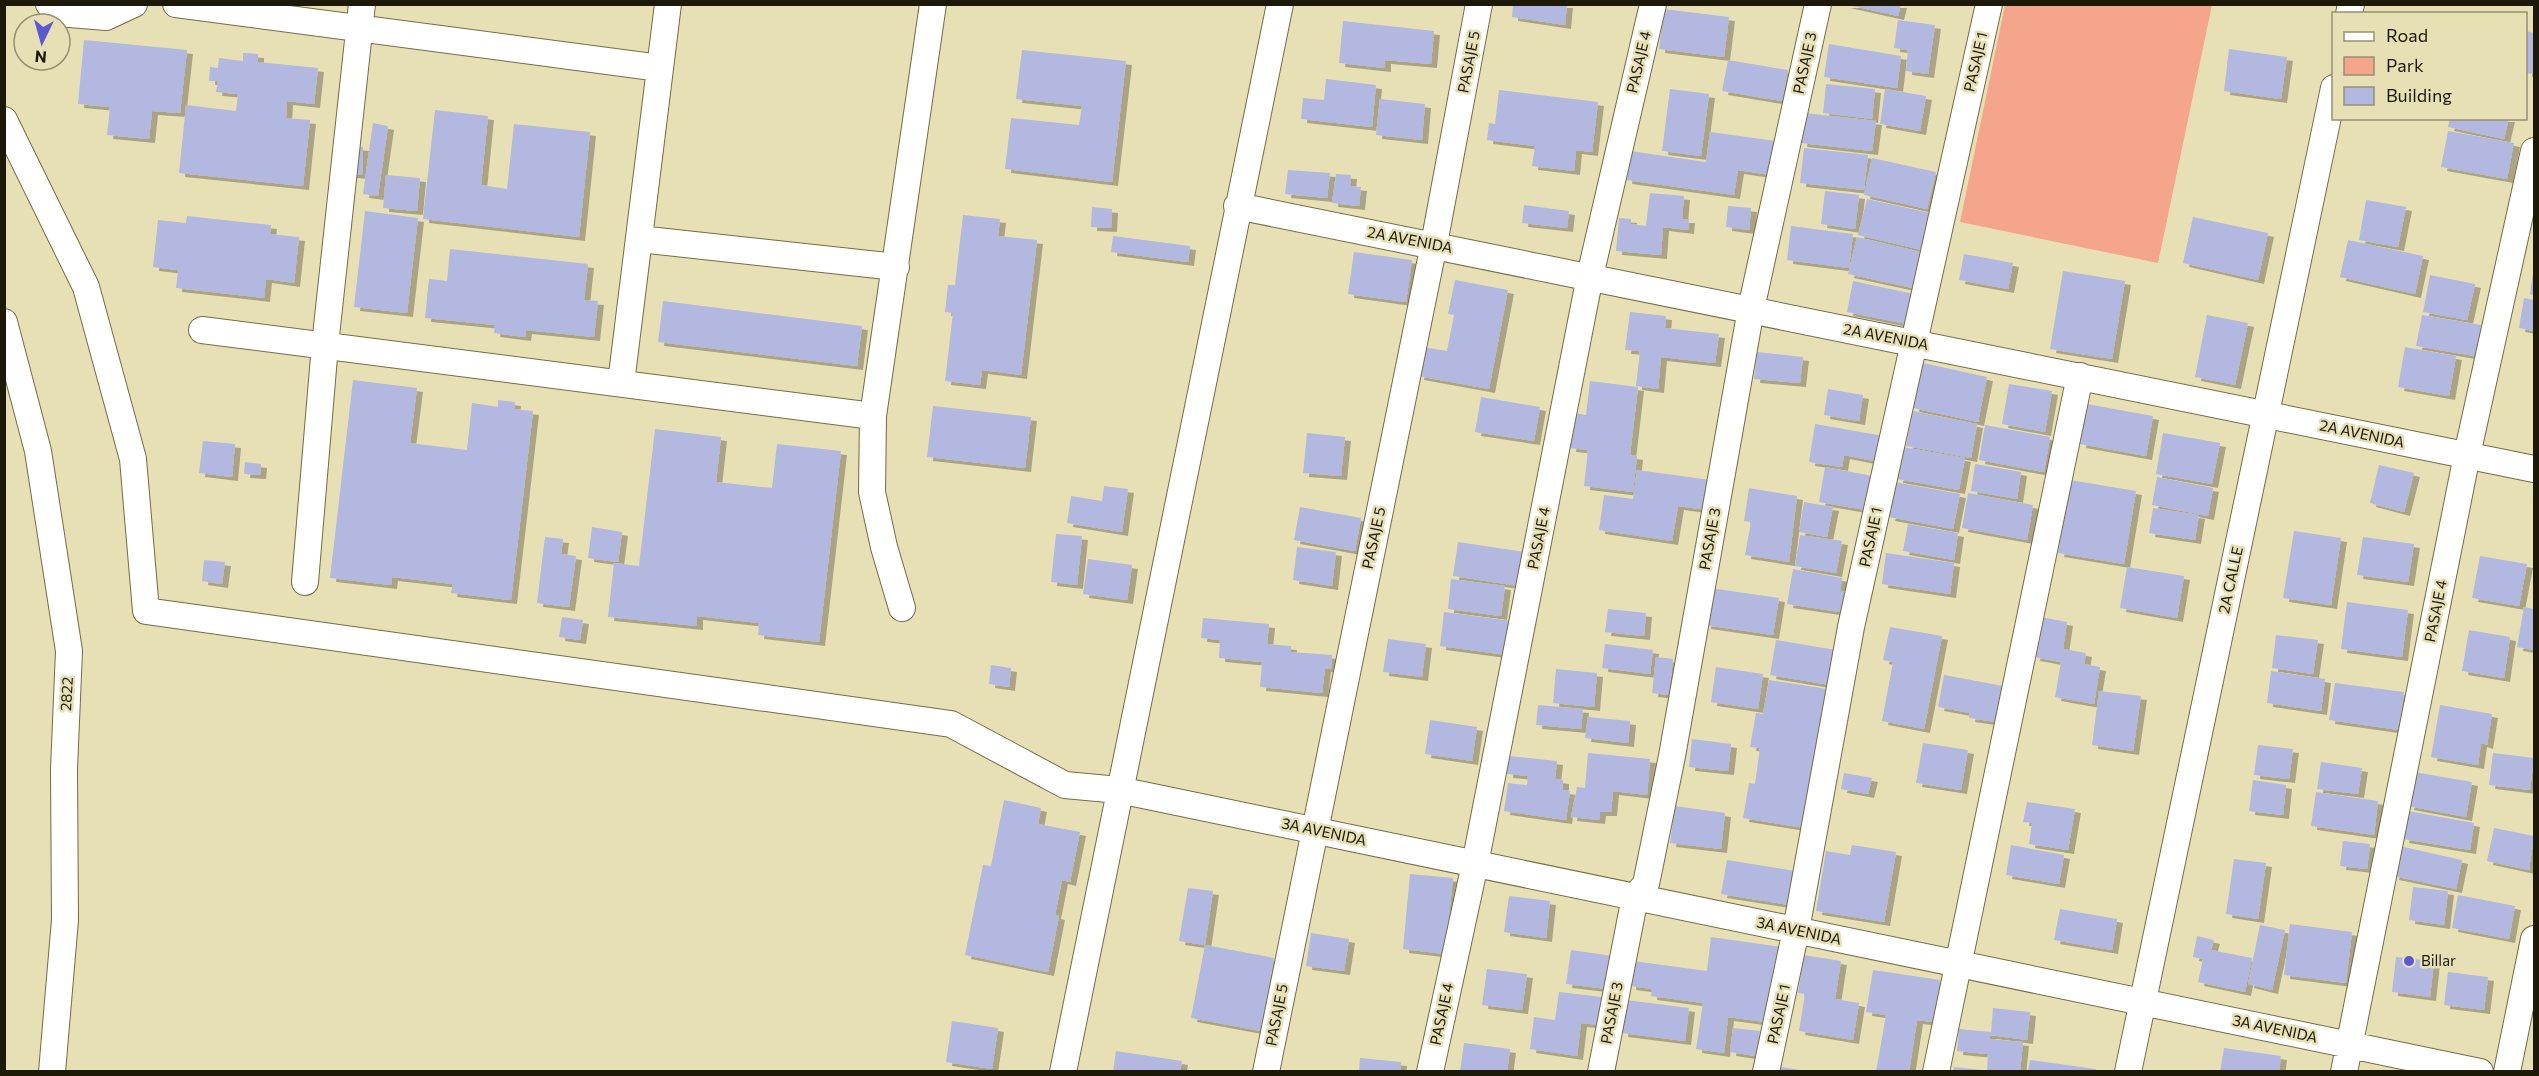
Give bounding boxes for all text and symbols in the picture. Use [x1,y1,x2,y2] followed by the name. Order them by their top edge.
[12,12,72,72] north arrow
[2332,12,2527,120] legend
[2386,24,2428,46] text: Road
[1453,29,1483,94] street label: PASAJE 5
[1622,29,1654,95] street label: PASAJE 4
[1789,30,1819,95] street label: PASAJE 3
[1959,30,1991,93] street label: PASAJE 1
[34,47,47,67] text: N
[2386,54,2424,76] text: Park
[2386,84,2452,106] text: Building
[1366,222,1454,256] street label: 2A AVENIDA
[1842,319,1930,353] street label: 2A AVENIDA
[2318,415,2406,451] street label: 2A AVENIDA
[1358,505,1388,570] street label: PASAJE 5
[1523,505,1553,571] street label: PASAJE 4
[1855,505,1885,568] street label: PASAJE 1
[1695,506,1723,571] street label: PASAJE 3
[2214,544,2246,615] street label: 2A CALLE
[2420,578,2450,644] street label: PASAJE 4
[56,677,76,711] street label: 2822
[1280,813,1368,849] street label: 3A AVENIDA
[1755,912,1843,948] street label: 3A AVENIDA
[2421,951,2456,969] place label: Billar
[2402,954,2416,968] marker: Billar
[1596,980,1626,1045] street label: PASAJE 3
[1426,981,1456,1047] street label: PASAJE 4
[1261,982,1291,1047] street label: PASAJE 5
[1763,982,1793,1045] street label: PASAJE 1
[2231,1010,2319,1046] street label: 3A AVENIDA

